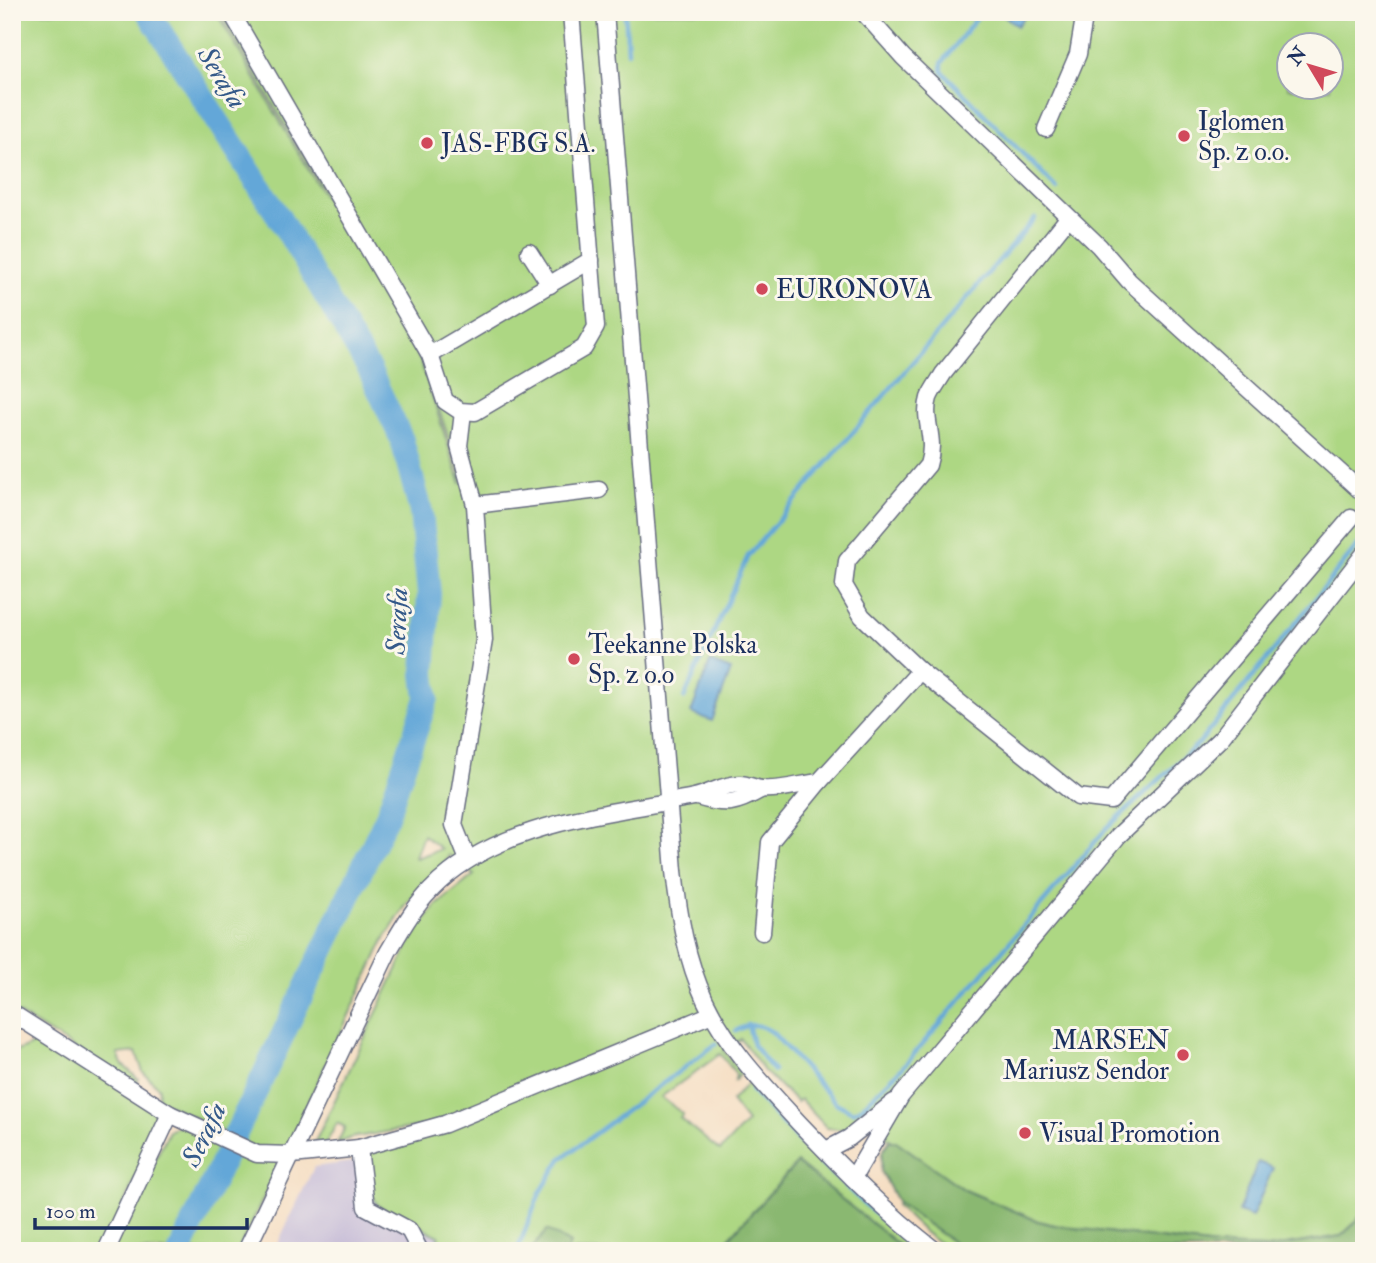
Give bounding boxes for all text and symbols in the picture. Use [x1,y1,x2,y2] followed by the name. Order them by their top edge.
[1274,32,1344,102] north arrow
[189,39,254,116] water label: Serafa
[1282,41,1313,71] text: N
[1198,106,1289,169] place label: Iglomen Sp. z o.o.
[440,128,596,160] place label: JAS-FBG S.A.
[1176,128,1192,144] marker: Iglomen Sp. z o.o.
[419,135,435,151] marker: JAS-FBG S.A.
[776,274,933,306] place label: EURONOVA
[754,281,770,297] marker: EURONOVA
[379,587,416,656] water label: Serafa
[588,629,757,692] place label: Teekanne Polska Sp. z o.o
[566,651,582,667] marker: Teekanne Polska Sp. z o.o
[1003,1025,1170,1087] place label: MARSEN Mariusz Sendor
[1175,1047,1191,1063] marker: MARSEN Mariusz Sendor
[173,1097,235,1173] water label: Serafa
[1039,1118,1220,1150] place label: Visual Promotion
[1017,1125,1033,1141] marker: Visual Promotion
[35,1186,247,1230] scale bar
[46,1198,96,1225] text: 100 m

